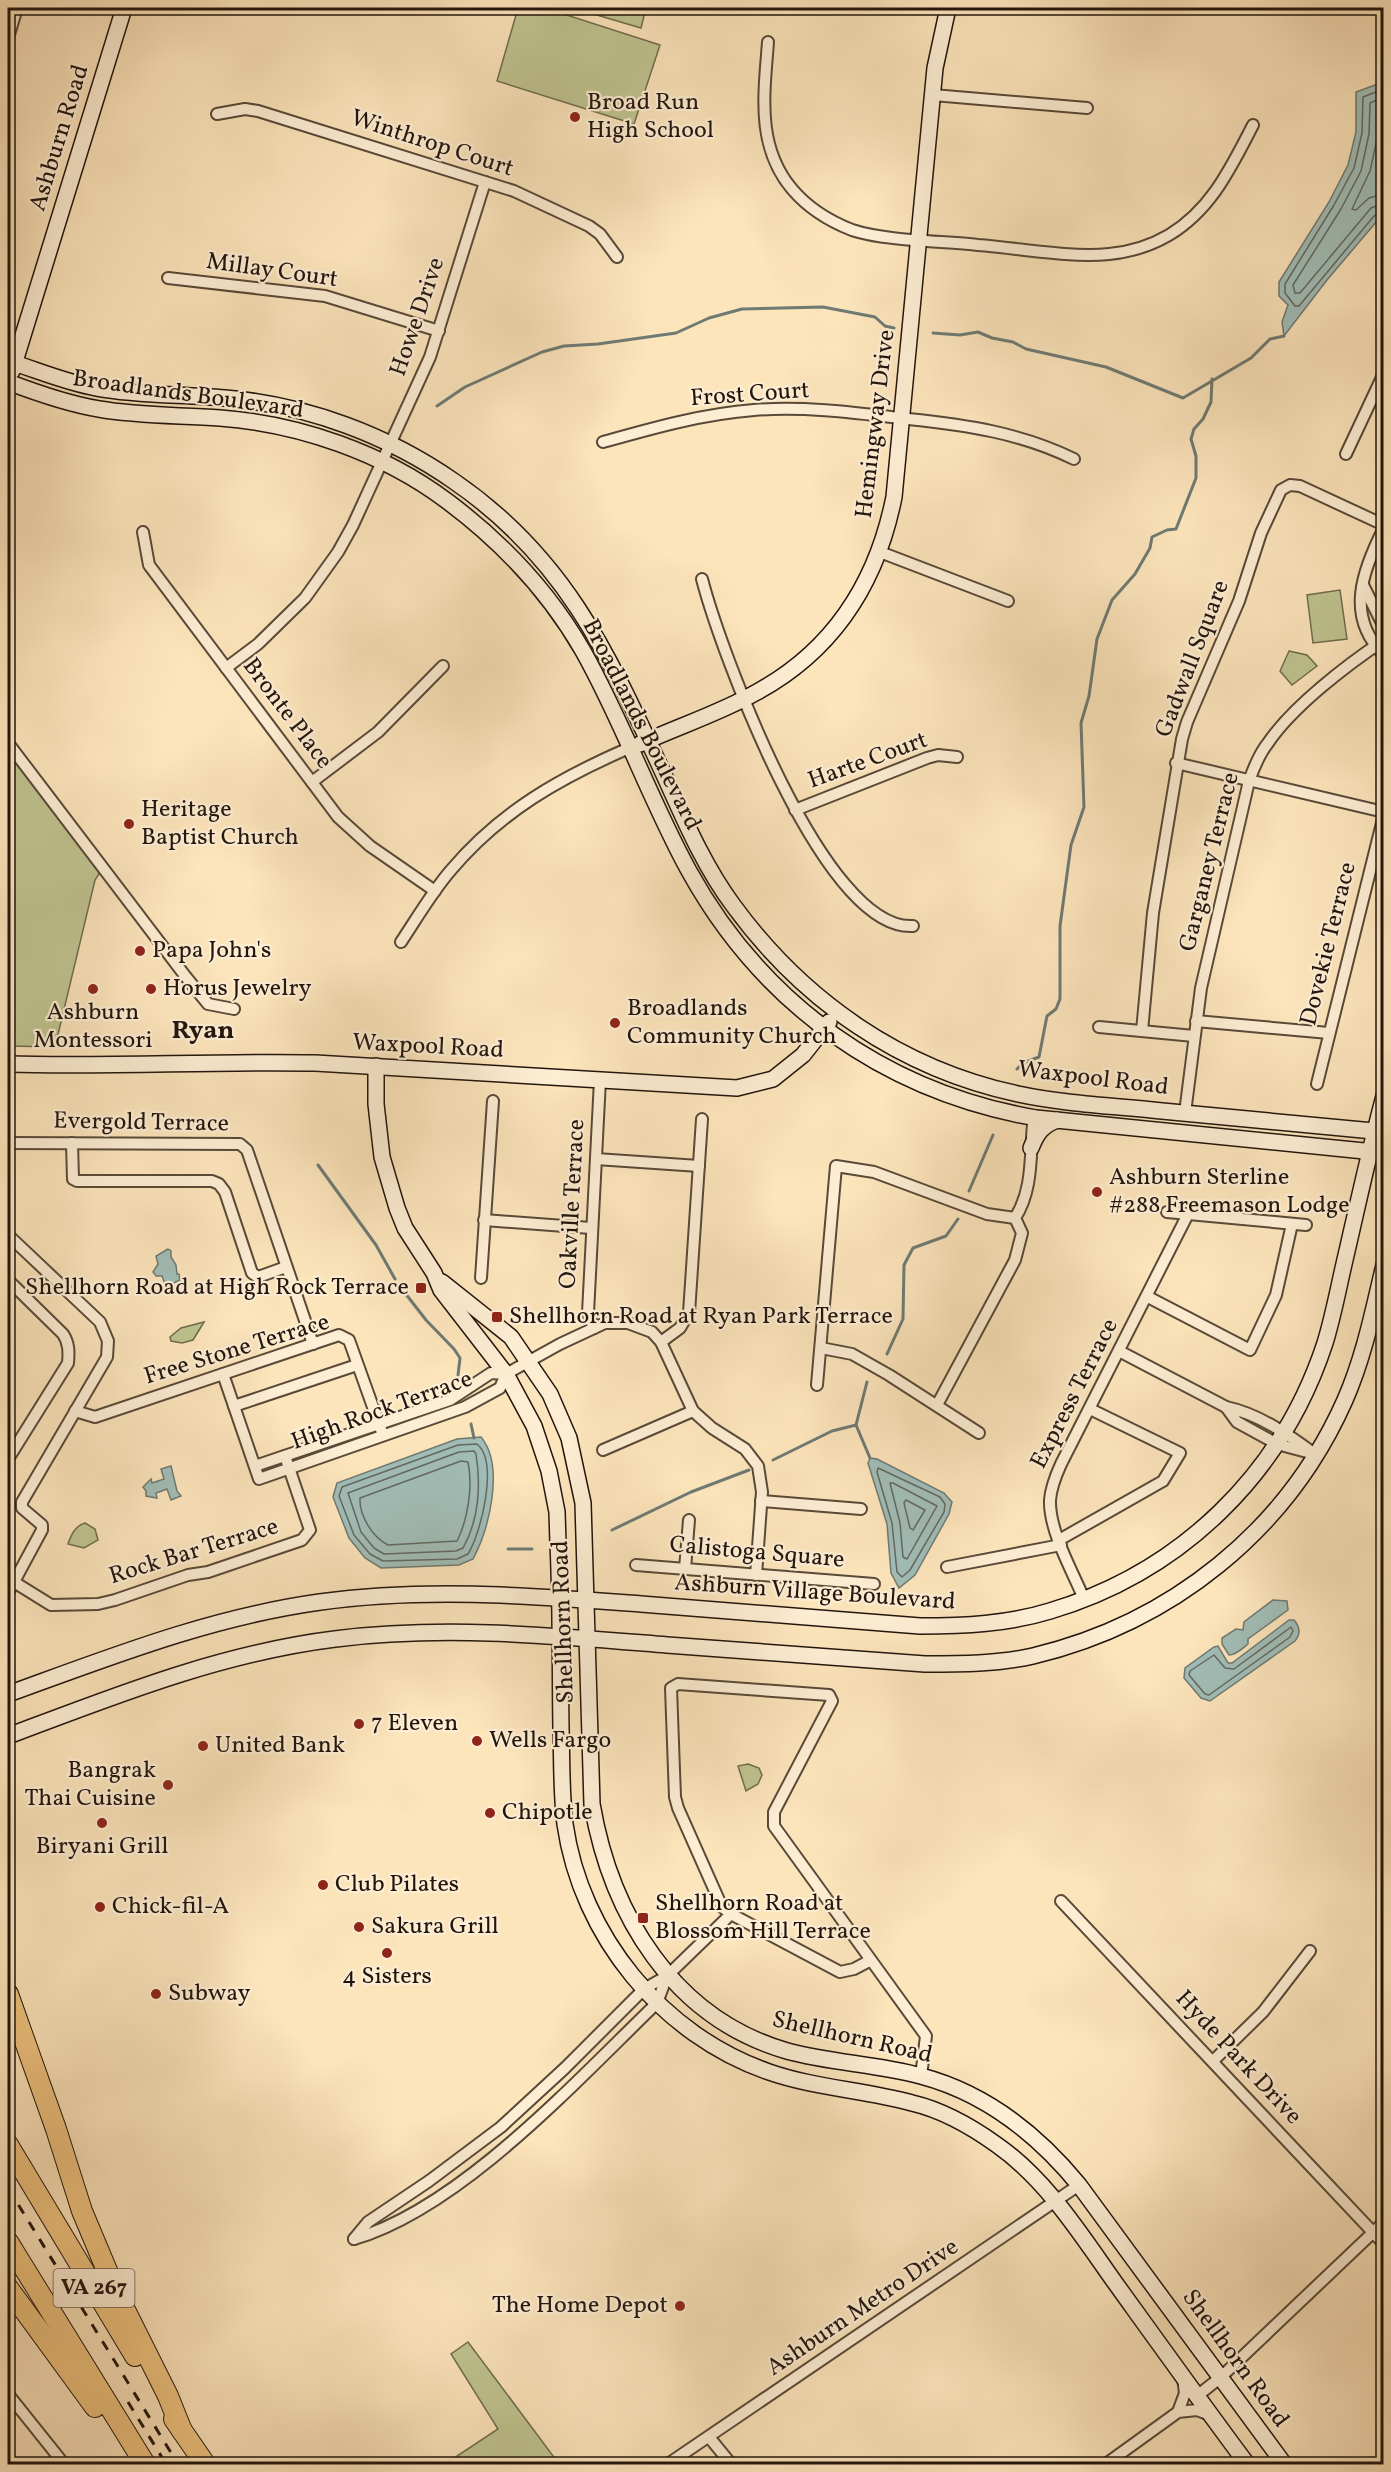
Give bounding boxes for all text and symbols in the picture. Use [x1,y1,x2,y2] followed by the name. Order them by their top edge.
[22,61,98,215] street label: Ashburn Road
[587,86,714,148] place label: Broad Run High School
[346,102,518,186] street label: Winthrop Court
[568,110,582,124] marker: Broad Run High School
[204,245,340,297] street label: Millay Court
[382,253,454,381] street label: Howe Drive
[848,328,904,520] street label: Hemingway Drive
[70,362,306,428] street label: Broadlands Boulevard
[689,374,811,416] street label: Frost Court
[1147,575,1239,743] street label: Gadwall Square
[573,613,709,837] street label: Broadlands Boulevard
[234,651,340,777] street label: Bronte Place
[803,724,933,798] street label: Harte Court
[1171,769,1249,955] street label: Garganey Terrace
[141,793,299,855] place label: Heritage Baptist Church
[122,817,136,831] marker: Heritage Baptist Church
[1292,859,1366,1029] street label: Dovekie Terrace
[152,934,271,968] place label: Papa John's
[133,944,147,958] marker: Papa John's
[163,972,311,1006] place label: Horus Jewelry
[86,982,100,996] marker: Ashburn Montessori
[144,982,158,996] marker: Horus Jewelry
[627,992,837,1054] place label: Broadlands Community Church
[33,996,153,1058] place label: Ashburn Montessori
[172,1013,235,1049] district label: Ryan
[608,1016,622,1030] marker: Broadlands Community Church
[351,1026,505,1068] street label: Waxpool Road
[1016,1053,1170,1105] street label: Waxpool Road
[53,1104,229,1142] street label: Evergold Terrace
[552,1118,594,1290] street label: Oakville Terrace
[1109,1161,1350,1223] place label: Ashburn Sterline #288 Freemason Lodge
[1090,1185,1104,1199] marker: Ashburn Sterline #288 Freemason Lodge
[25,1271,409,1305] place label: Shellhorn Road at High Rock Terrace
[414,1281,428,1295] marker: Shellhorn Road at High Rock Terrace
[509,1300,893,1334] place label: Shellhorn Road at Ryan Park Terrace
[140,1306,334,1394] street label: Free Stone Terrace
[490,1310,504,1324] marker: Shellhorn Road at Ryan Park Terrace
[1022,1313,1128,1475] street label: Express Terrace
[287,1362,477,1460] street label: High Rock Terrace
[105,1510,283,1594] street label: Rock Bar Terrace
[668,1528,846,1578] street label: Calistoga Square
[544,1540,584,1704] street label: Shellhorn Road
[673,1566,957,1620] street label: Ashburn Village Boulevard
[371,1707,458,1741] place label: 7 Eleven
[352,1717,366,1731] marker: 7 Eleven
[489,1724,611,1758] place label: Wells Fargo
[215,1729,345,1763] place label: United Bank
[470,1734,484,1748] marker: Wells Fargo
[196,1739,210,1753] marker: United Bank
[25,1754,156,1816] place label: Bangrak Thai Cuisine
[161,1778,175,1792] marker: Bangrak Thai Cuisine
[502,1796,593,1830] place label: Chipotle
[483,1806,497,1820] marker: Chipotle
[95,1816,109,1830] marker: Biryani Grill
[36,1830,168,1864] place label: Biryani Grill
[335,1868,459,1902] place label: Club Pilates
[316,1878,330,1892] marker: Club Pilates
[655,1887,871,1949] place label: Shellhorn Road at Blossom Hill Terrace
[112,1890,229,1924] place label: Chick-fil-A
[93,1900,107,1914] marker: Chick-fil-A
[371,1910,499,1944] place label: Sakura Grill
[636,1911,650,1925] marker: Shellhorn Road at Blossom Hill Terrace
[352,1920,366,1934] marker: Sakura Grill
[380,1946,394,1960] marker: 4 Sisters
[342,1960,432,1994] place label: 4 Sisters
[168,1977,250,2011] place label: Subway
[1167,1983,1309,2133] street label: Hyde Park Drive
[149,1987,163,2001] marker: Subway
[768,2003,936,2073] street label: Shellhorn Road
[760,2231,966,2385] street label: Ashburn Metro Drive
[54,2269,134,2307] road number: VA 267
[1173,2283,1297,2435] street label: Shellhorn Road
[492,2289,668,2323] place label: The Home Depot
[673,2299,687,2313] marker: The Home Depot

